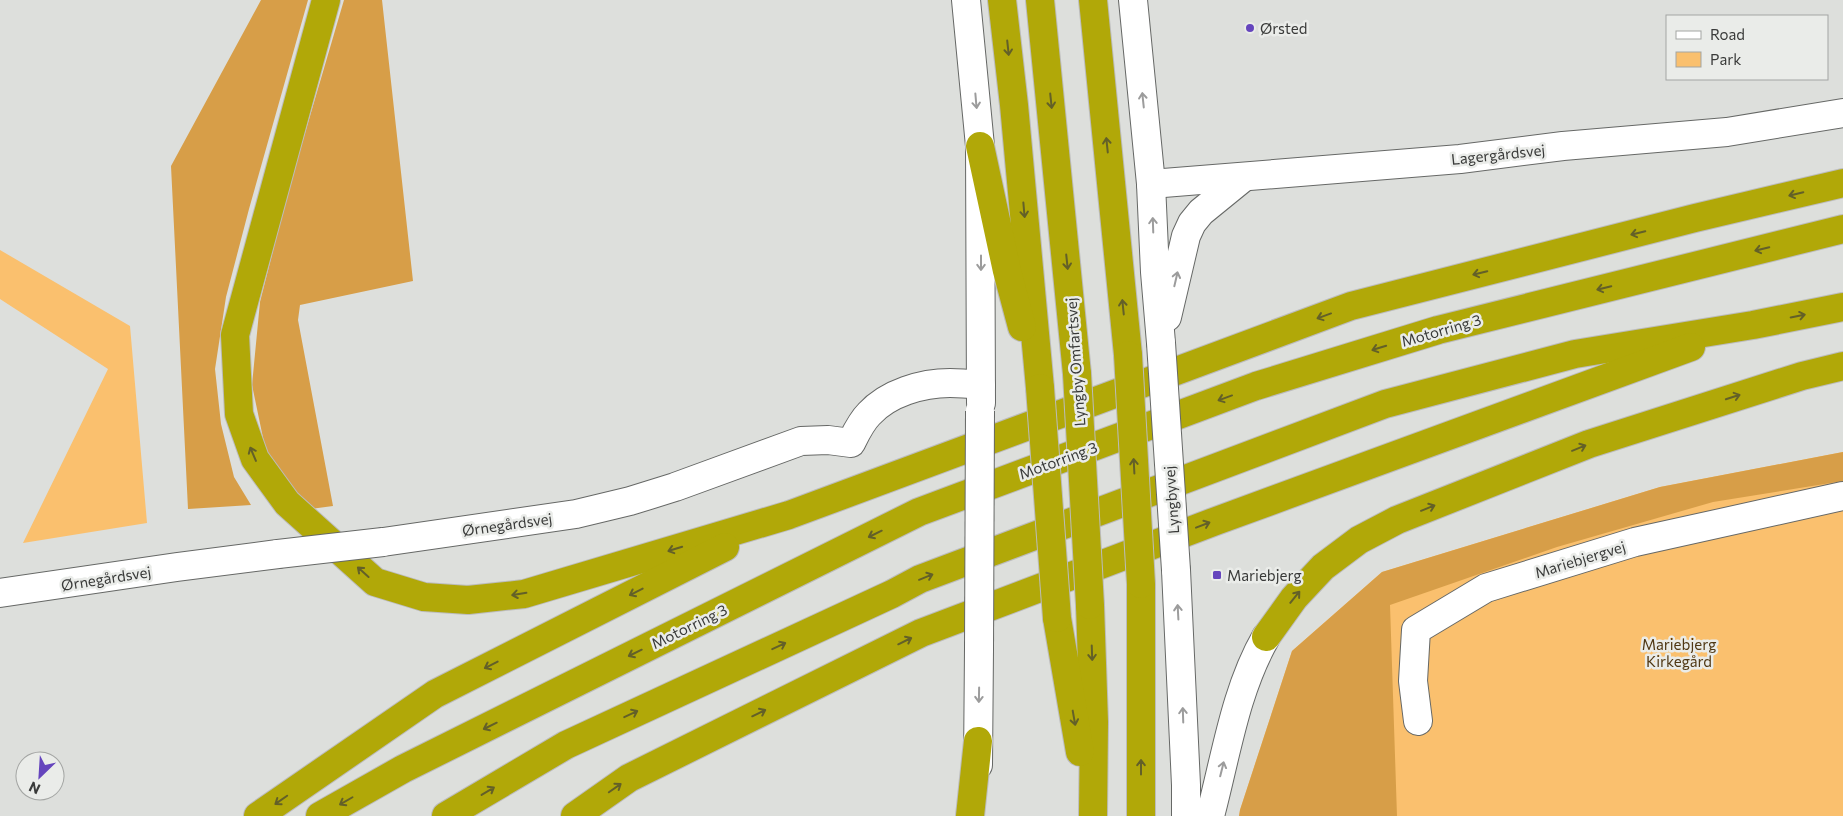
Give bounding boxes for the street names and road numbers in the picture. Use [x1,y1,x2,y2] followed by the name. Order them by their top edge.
[1450,140,1546,168] street label: Lagergårdsvej
[1062,297,1088,427] street label: Lyngby Omfartsvej
[1399,310,1483,350] street label: Motorring 3
[1016,437,1100,483] street label: Motorring 3
[1160,465,1182,535] street label: Lyngbyvej
[461,509,553,539] street label: Ørnegårdsvej
[1533,537,1627,581] street label: Mariebjergvej
[60,562,152,594] street label: Ørnegårdsvej
[648,600,730,652] street label: Motorring 3

